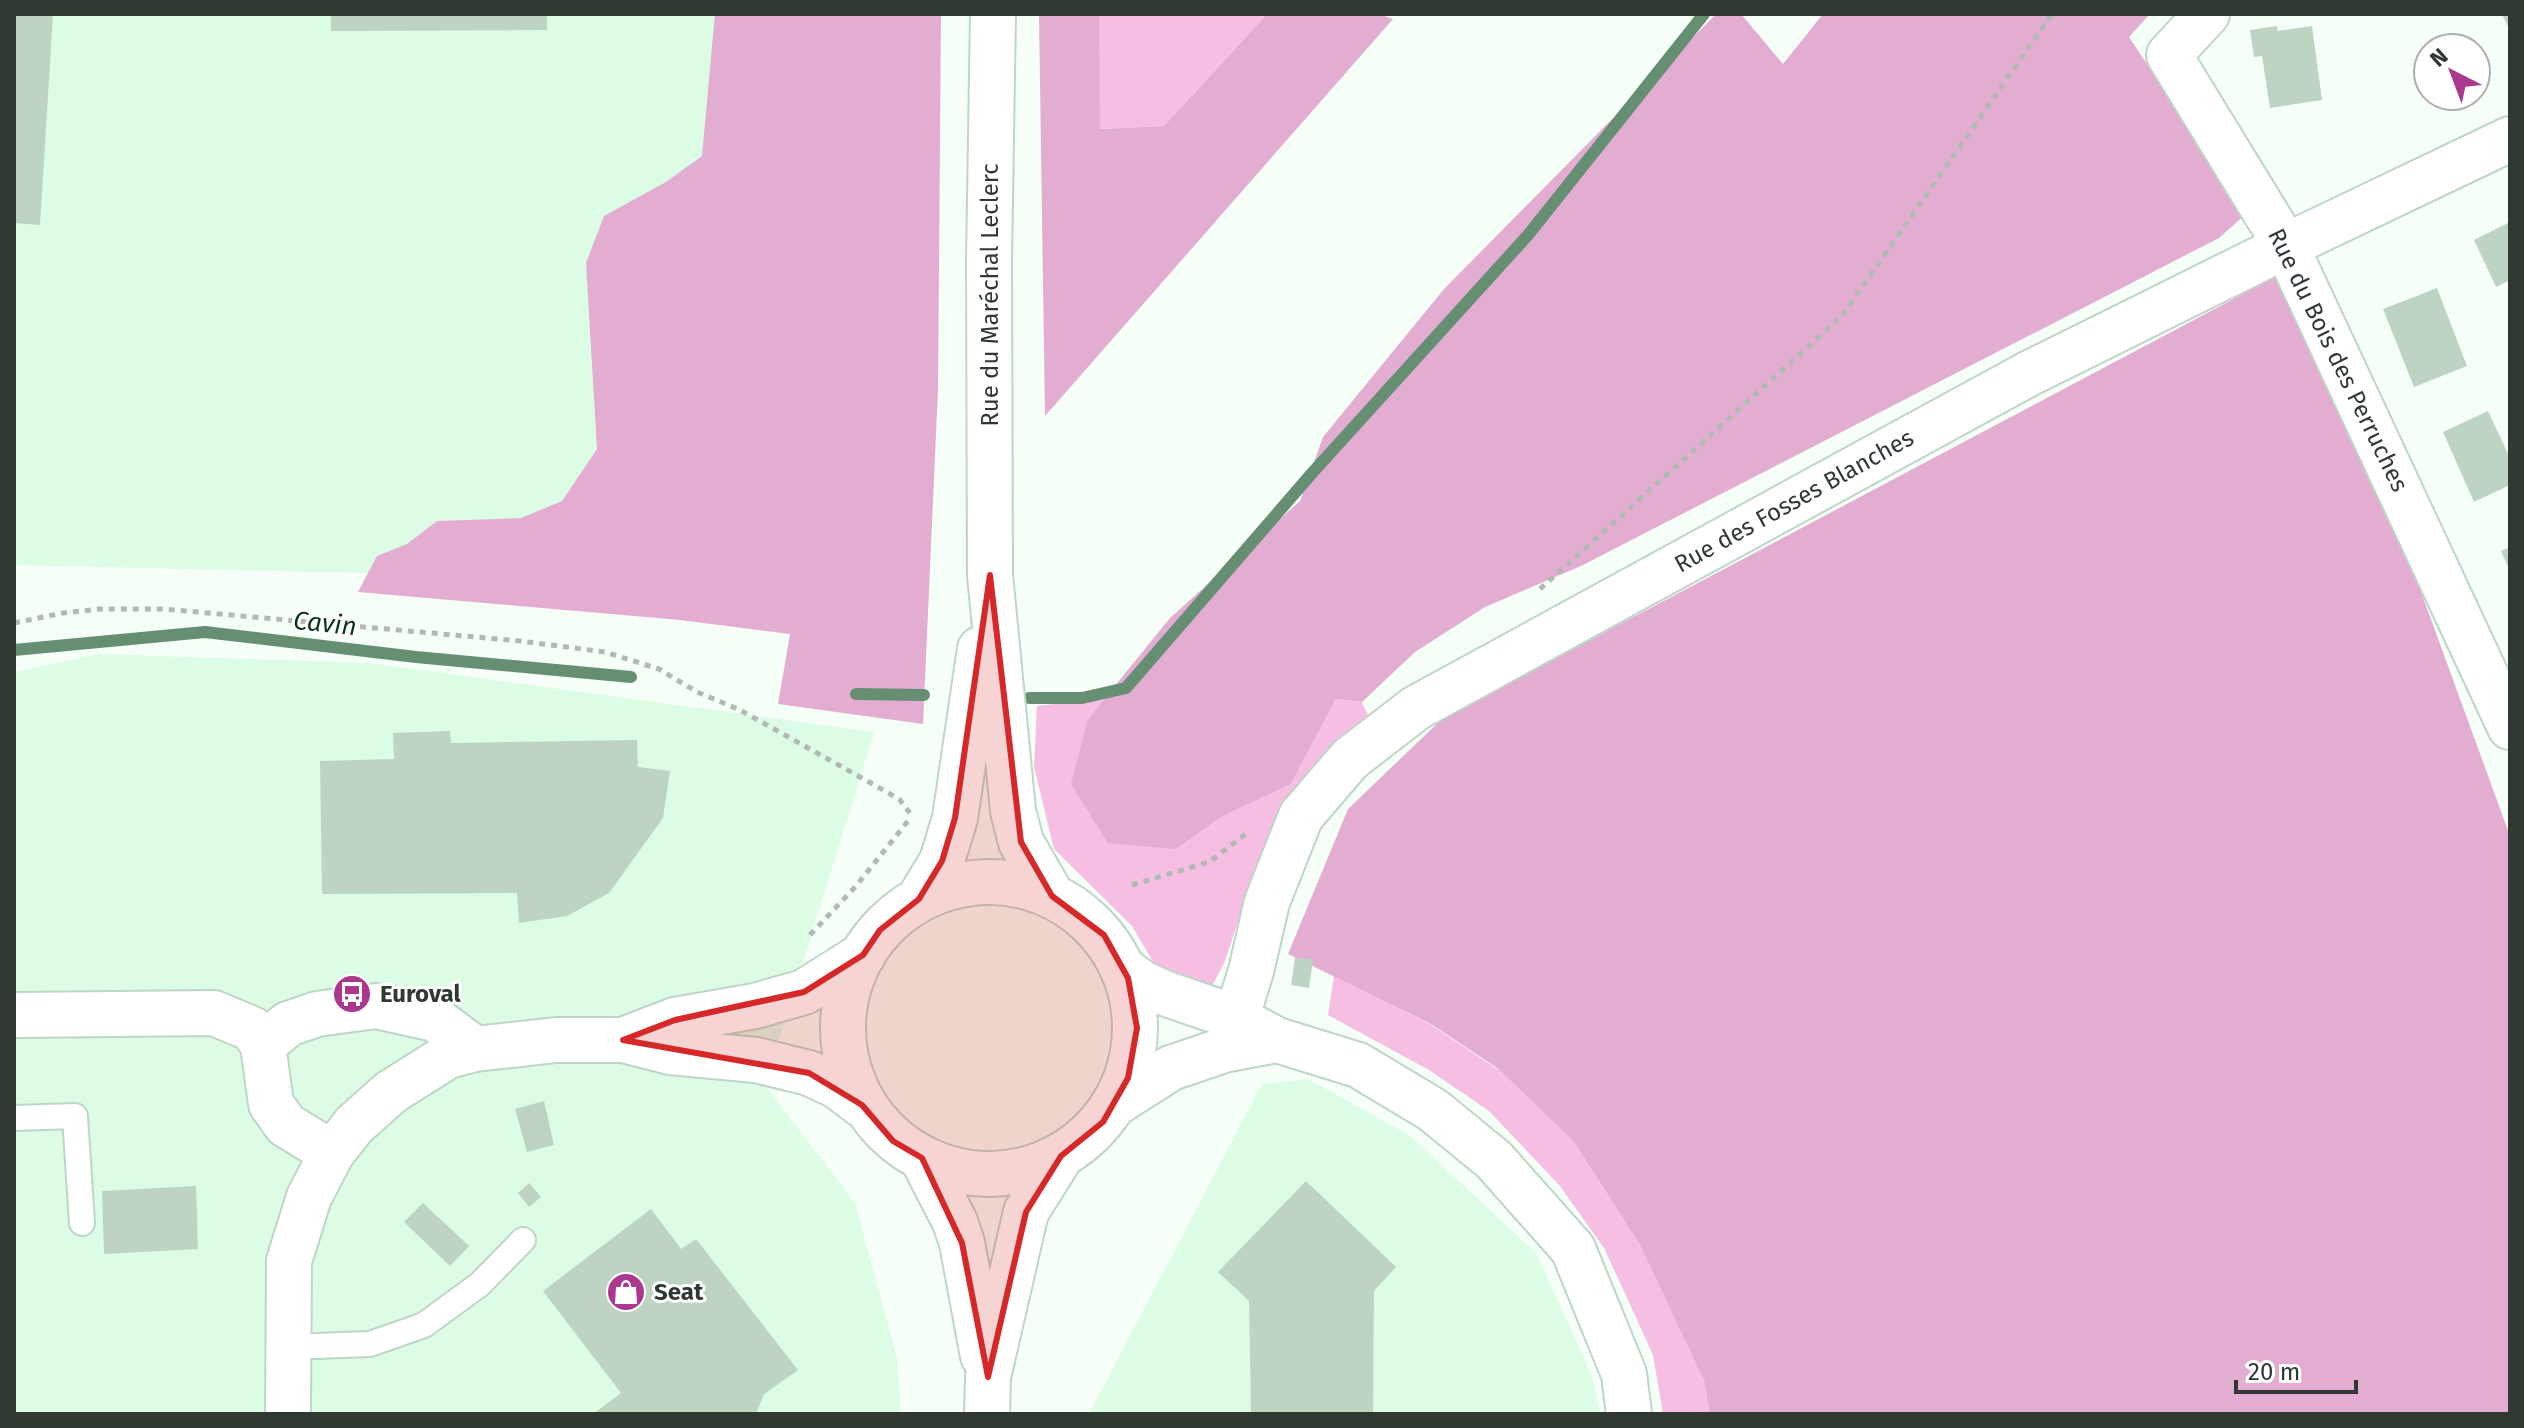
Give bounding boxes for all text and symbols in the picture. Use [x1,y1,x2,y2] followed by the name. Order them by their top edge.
[2412,32,2492,112] north arrow
[2424,43,2453,72] text: N
[976,163,1004,427] street label: Rue du Maréchal Leclerc
[2262,224,2414,496] street label: Rue du Bois des Perruches
[1670,424,1918,578] street label: Rue des Fosses Blanches
[292,605,358,642] water label: Cavin
[331,973,373,1015] bus stop icon: Euroval
[380,980,461,1008] place label: Euroval
[605,1271,647,1313] shop icon: Seat
[654,1278,704,1306] place label: Seat
[2236,1344,2356,1394] scale bar
[2248,1358,2300,1386] text: 20 m

